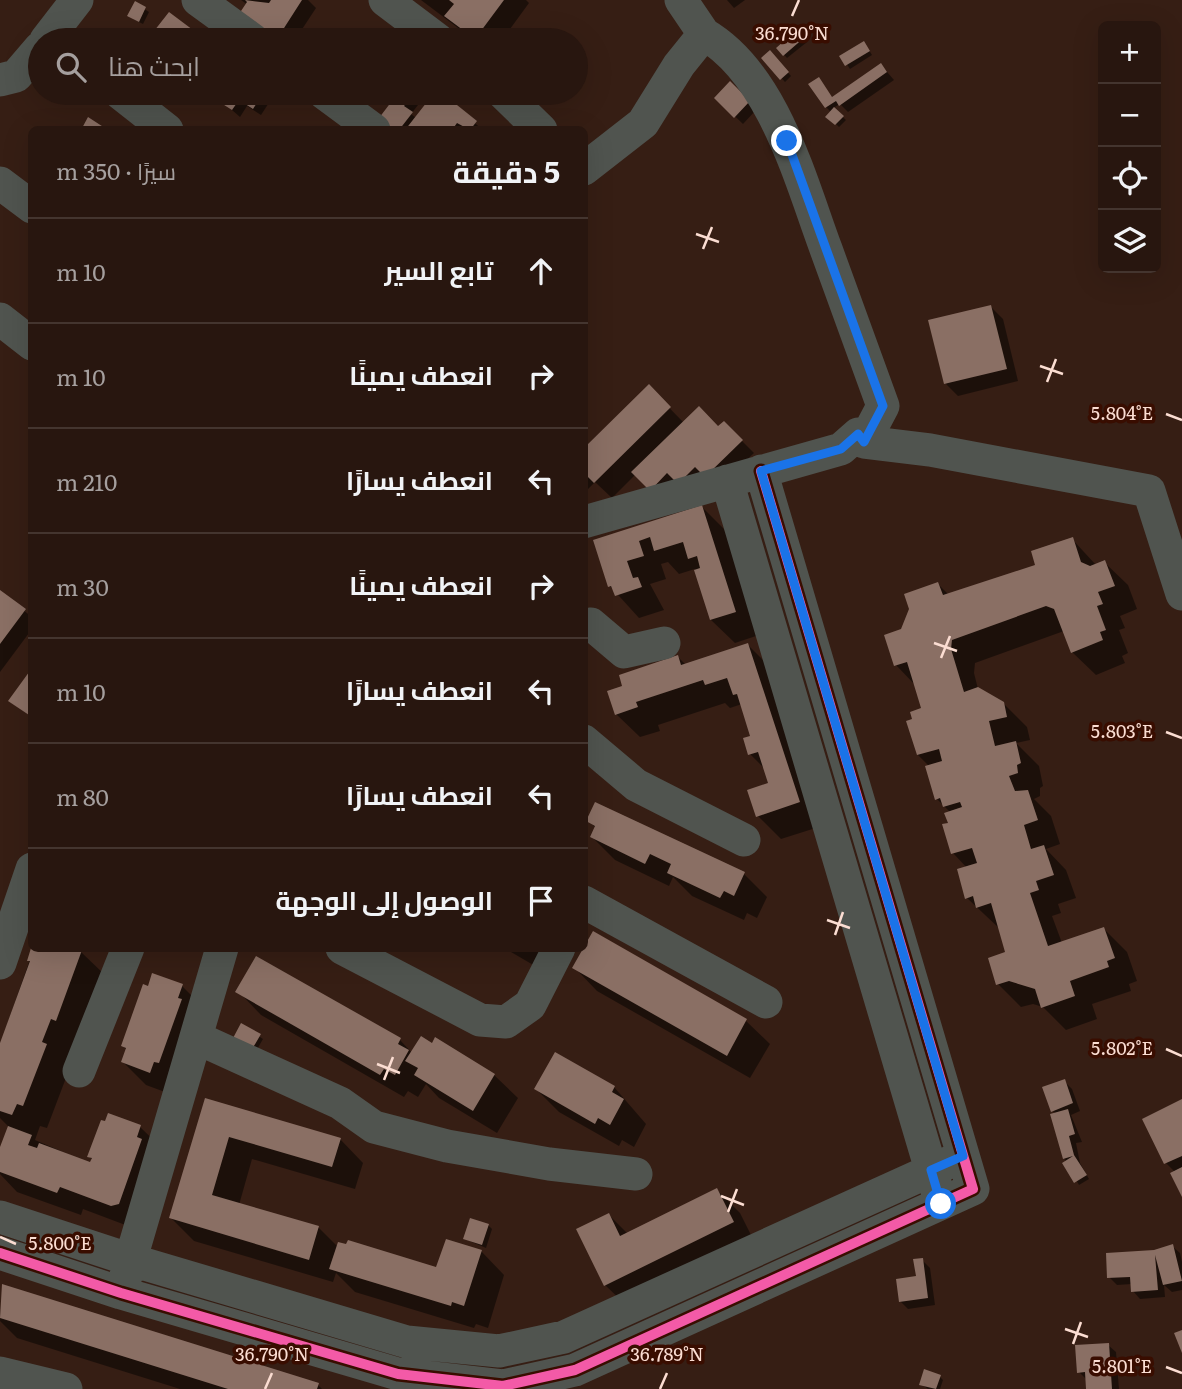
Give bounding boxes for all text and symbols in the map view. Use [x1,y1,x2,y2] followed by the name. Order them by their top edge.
[755,19,829,46] text: 36.790°N
[1098,21,1161,273] map controls
[1098,21,1161,84] button: +
[28,28,588,105] search box
[108,45,200,84] text: ابحث هنا
[52,48,90,86] icon: search
[1098,84,1161,147] button: −
[771,125,802,156] route end
[1098,147,1161,210] button: locate
[453,148,560,192] text: 5 دقيقة
[56,153,176,187] text: سيرًا · 350 m
[1098,210,1161,273] button: layers
[384,249,493,288] text: تابع السير
[522,252,560,290] icon: ahead
[56,254,106,288] text: 10 m
[349,354,493,393] text: انعطف يمينًا
[522,357,560,395] icon: right
[56,359,106,393] text: 10 m
[1091,399,1153,426] text: 5.804°E
[346,459,493,498] text: انعطف يسارًا
[522,462,560,500] icon: left
[56,464,117,498] text: 210 m
[349,564,493,603] text: انعطف يمينًا
[522,567,560,605] icon: right
[56,569,109,603] text: 30 m
[346,669,493,708] text: انعطف يسارًا
[522,672,560,710] icon: left
[56,674,106,708] text: 10 m
[1091,717,1153,744] text: 5.803°E
[346,774,493,813] text: انعطف يسارًا
[522,777,560,815] icon: left
[56,779,109,813] text: 80 m
[275,879,493,918] text: الوصول إلى الوجهة
[522,882,560,920] icon: arrive
[1091,1034,1153,1061] text: 5.802°E
[925,1188,956,1219] route start
[28,1229,92,1256] text: 5.800°E
[235,1340,309,1367] text: 36.790°N
[630,1340,704,1367] text: 36.789°N
[1092,1352,1152,1379] text: 5.801°E

